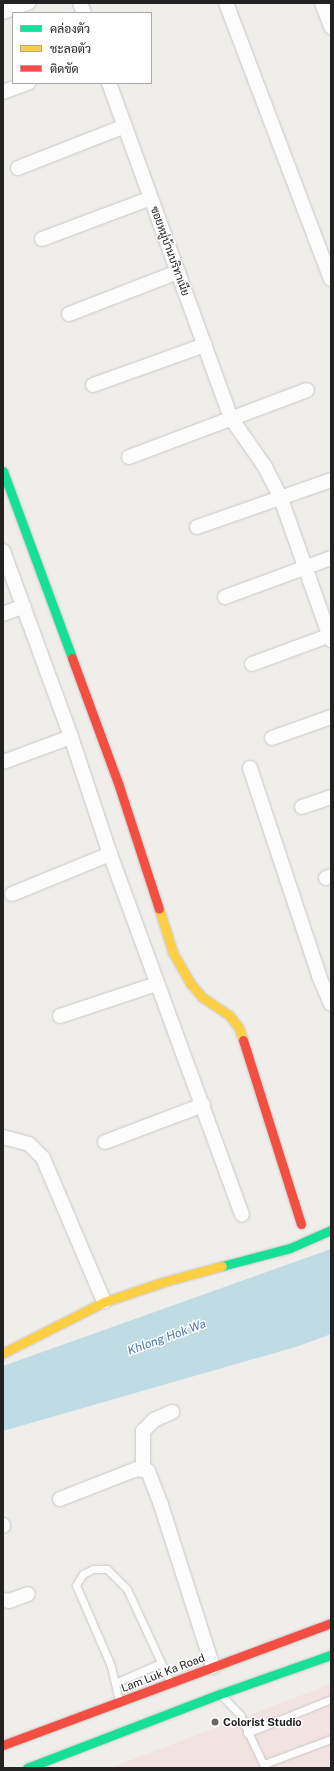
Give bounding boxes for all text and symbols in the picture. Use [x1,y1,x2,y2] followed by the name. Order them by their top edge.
[12,12,152,84] legend
[50,22,90,36] text: คล่องตัว
[50,42,91,56] text: ชะลอตัว
[50,62,79,76] text: ติดขัด
[148,204,192,298] street label: ซอยหมู่บ้านบริทาเนีย
[126,1317,208,1359] water label: Khlong Hok Wa
[119,1651,207,1695] street label: Lam Luk Ka Road
[223,1715,302,1729] place label: Colorist Studio
[210,1717,220,1727] marker: Colorist Studio

